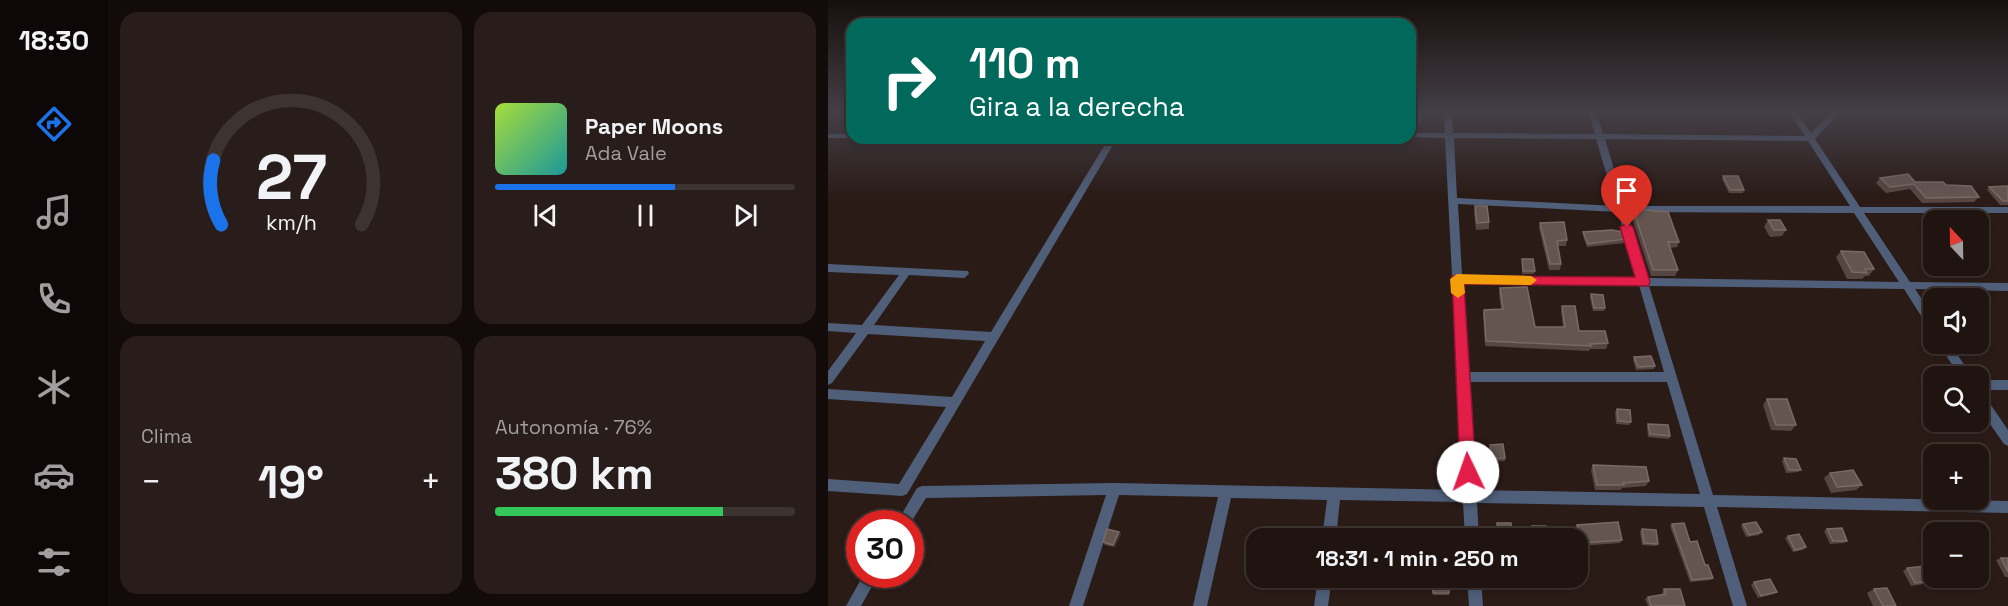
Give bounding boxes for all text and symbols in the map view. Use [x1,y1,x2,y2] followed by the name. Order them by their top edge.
[19,23,89,58] text: 18:30
[969,37,1081,90] text: 110 m
[870,42,948,120] icon: right
[969,89,1184,124] text: Gira a la derecha
[33,103,75,145] icon: directions
[585,112,723,140] text: Paper Moons
[255,138,327,217] text: 27
[585,140,667,166] text: Ada Vale
[1601,165,1652,227] pin
[1610,174,1643,207] icon: arrive
[33,191,75,233] icon: music
[529,199,562,232] icon: previous
[629,199,662,232] icon: pause
[729,199,762,232] icon: next
[265,209,317,236] text: km/h
[1923,210,1989,276] north arrow
[1923,210,1989,588] map controls
[33,278,75,320] icon: phone
[1923,288,1989,354] button: sound
[33,366,75,408] icon: climate
[1923,366,1989,432] button: search
[495,414,652,440] text: Autonomía · 76%
[141,423,192,449] text: Clima
[1436,440,1500,504] position arrow
[1923,444,1989,510] button: +
[495,445,654,502] text: 380 km
[33,454,75,496] icon: car
[258,454,324,511] text: 19°
[141,461,161,503] text: −
[421,461,441,503] text: +
[846,510,924,588] speed limit sign: 30
[1923,522,1989,588] button: −
[33,541,75,583] icon: filters
[1315,544,1519,572] text: 18:31 · 1 min · 250 m

